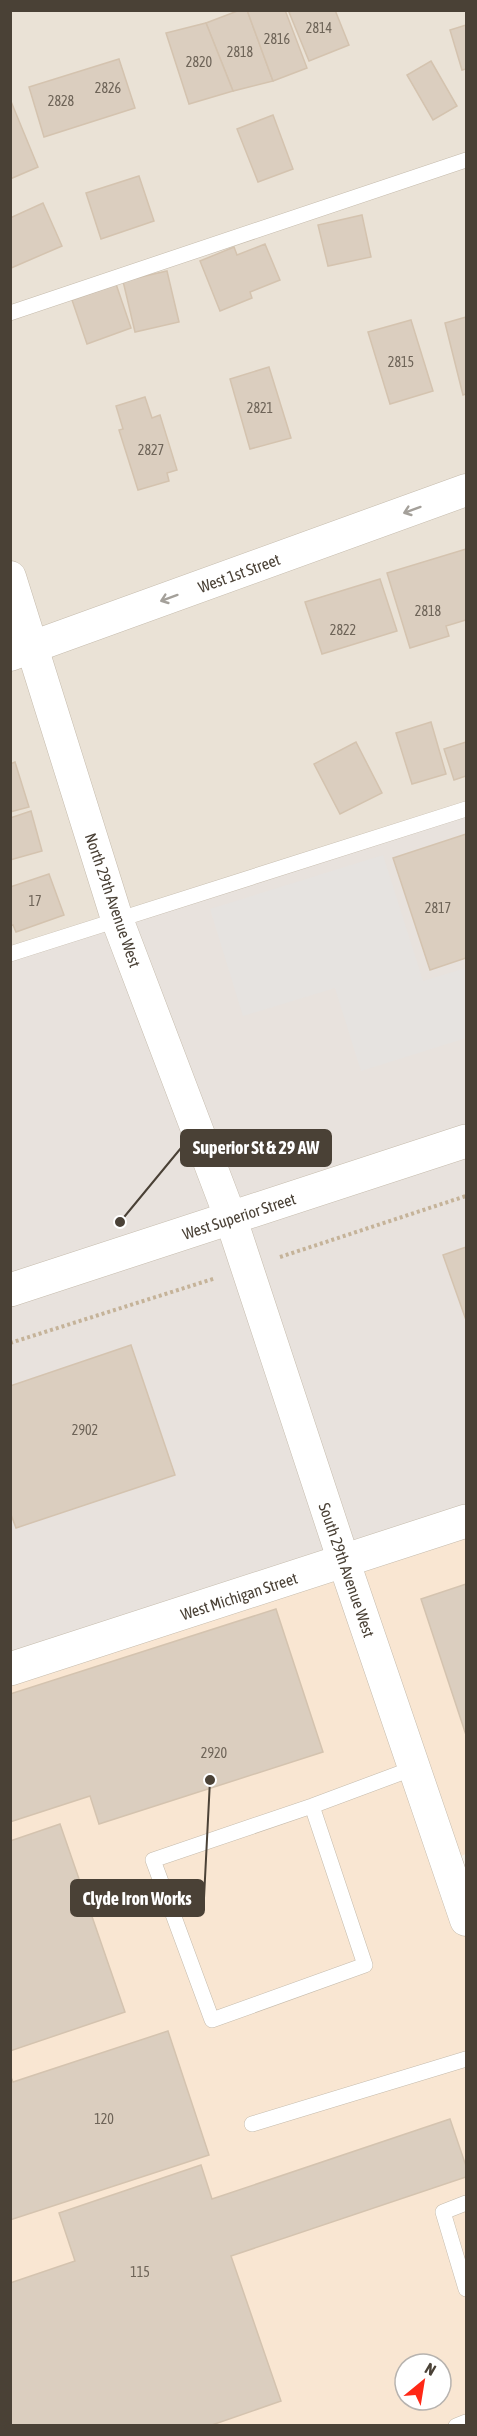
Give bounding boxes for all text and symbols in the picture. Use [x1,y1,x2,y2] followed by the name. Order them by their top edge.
[306,20,333,36] house number: 2814
[264,31,291,47] house number: 2816
[227,44,254,60] house number: 2818
[186,54,213,70] house number: 2820
[95,80,122,96] house number: 2826
[48,93,75,109] house number: 2828
[388,354,414,370] house number: 2815
[247,400,273,416] house number: 2821
[138,442,164,458] house number: 2827
[403,505,421,516] one-way arrow
[196,550,283,596] street label: West 1st Street
[160,594,179,605] one-way arrow
[415,603,442,619] house number: 2818
[330,622,356,638] house number: 2822
[82,830,145,970] street label: North 29th Avenue West
[28,893,42,909] house number: 17
[425,900,451,916] house number: 2817
[181,1130,331,1166] callout: Superior St & 29 AW
[193,1137,320,1158] text: Superior St & 29 AW
[180,1189,299,1244] street label: West Superior Street
[72,1422,98,1438] house number: 2902
[315,1500,379,1640] street label: South 29th Avenue West
[178,1569,300,1624] street label: West Michigan Street
[201,1745,228,1761] house number: 2920
[71,1880,204,1916] callout: Clyde Iron Works
[82,1888,192,1909] text: Clyde Iron Works
[94,2111,114,2127] house number: 120
[130,2264,150,2280] house number: 115
[393,2352,453,2412] north arrow
[422,2359,439,2379] text: N

